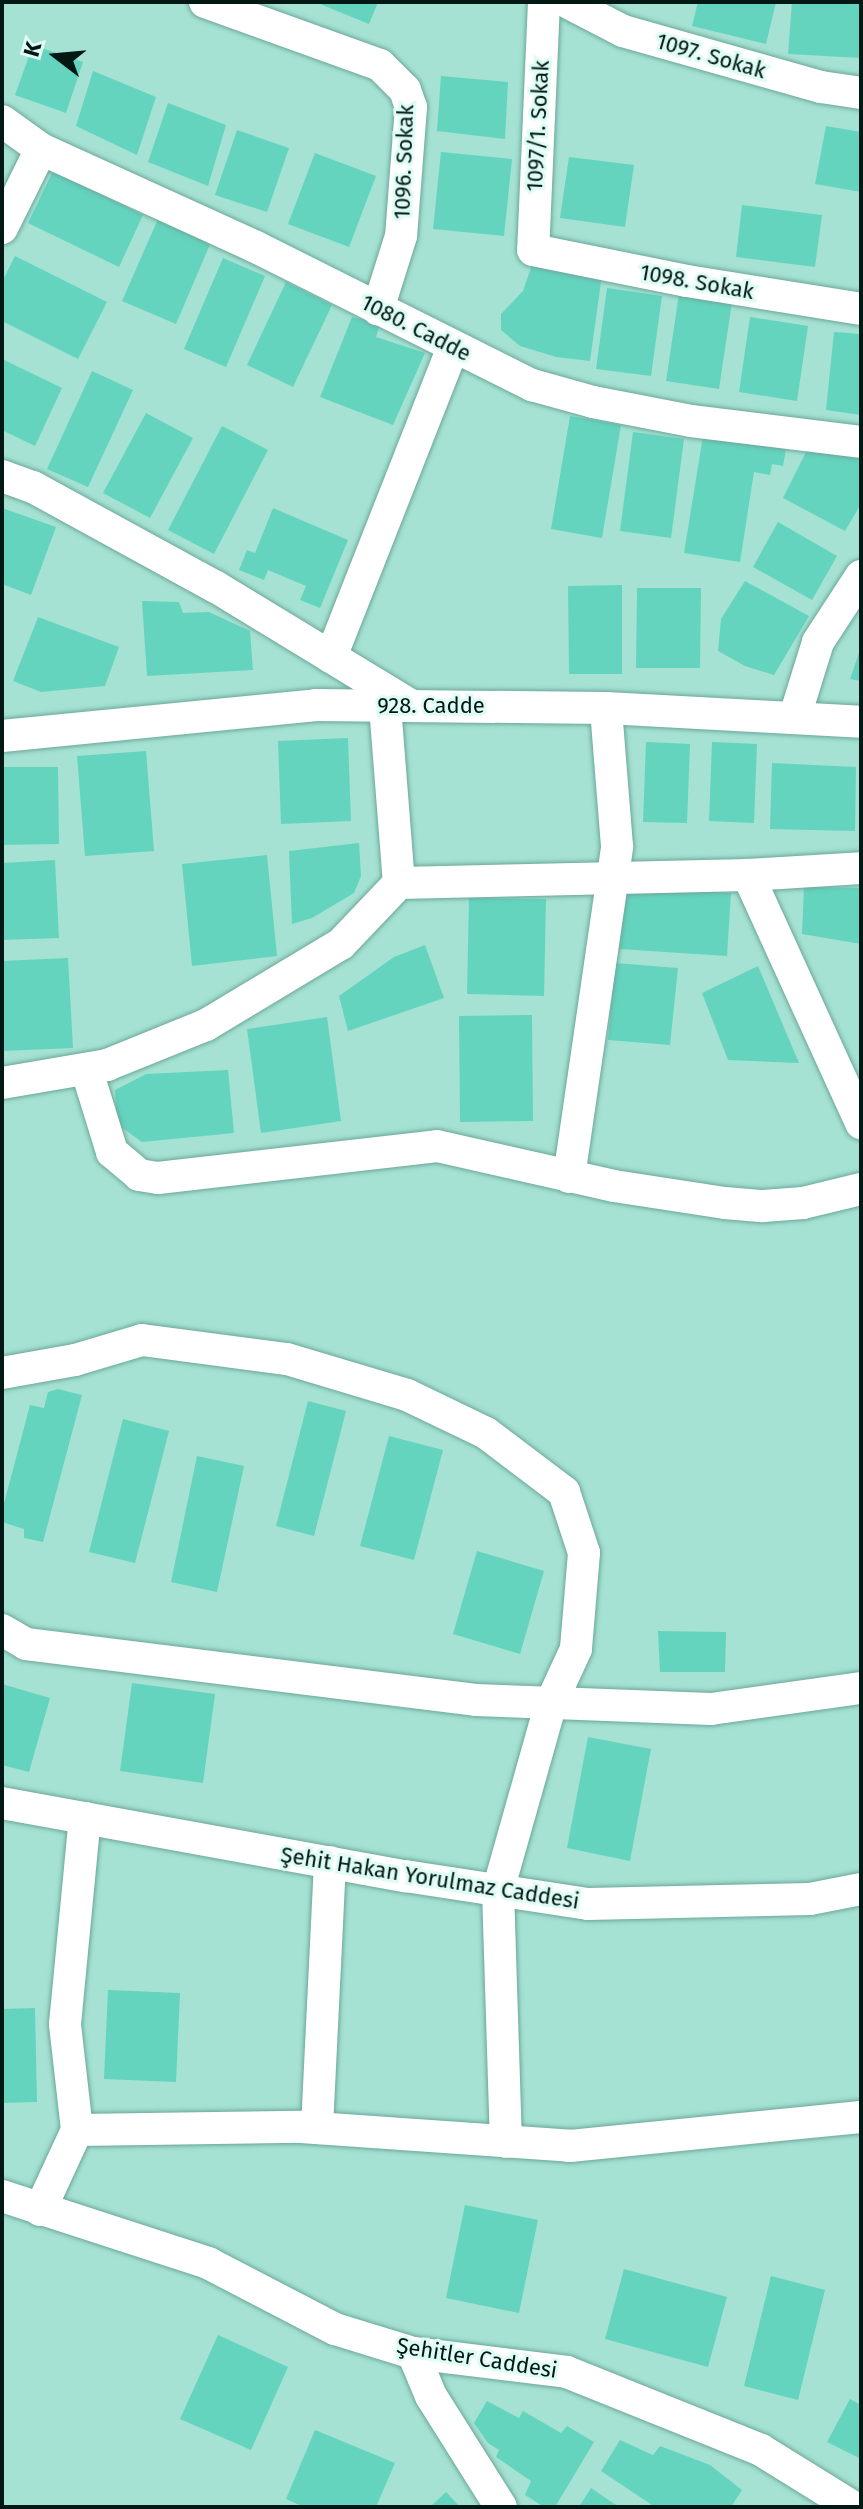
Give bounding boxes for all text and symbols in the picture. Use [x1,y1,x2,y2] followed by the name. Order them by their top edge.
[16,16,96,96] north arrow
[653,28,769,84] street label: 1097. Sokak
[18,39,47,60] text: K
[521,60,555,192] street label: 1097/1. Sokak
[389,104,419,220] street label: 1096. Sokak
[638,259,756,305] street label: 1098. Sokak
[357,289,475,367] street label: 1080. Cadde
[377,693,485,719] street label: 928. Cadde
[279,1841,581,1915] street label: Şehit Hakan Yorulmaz Caddesi
[395,2332,559,2384] street label: Şehitler Caddesi

